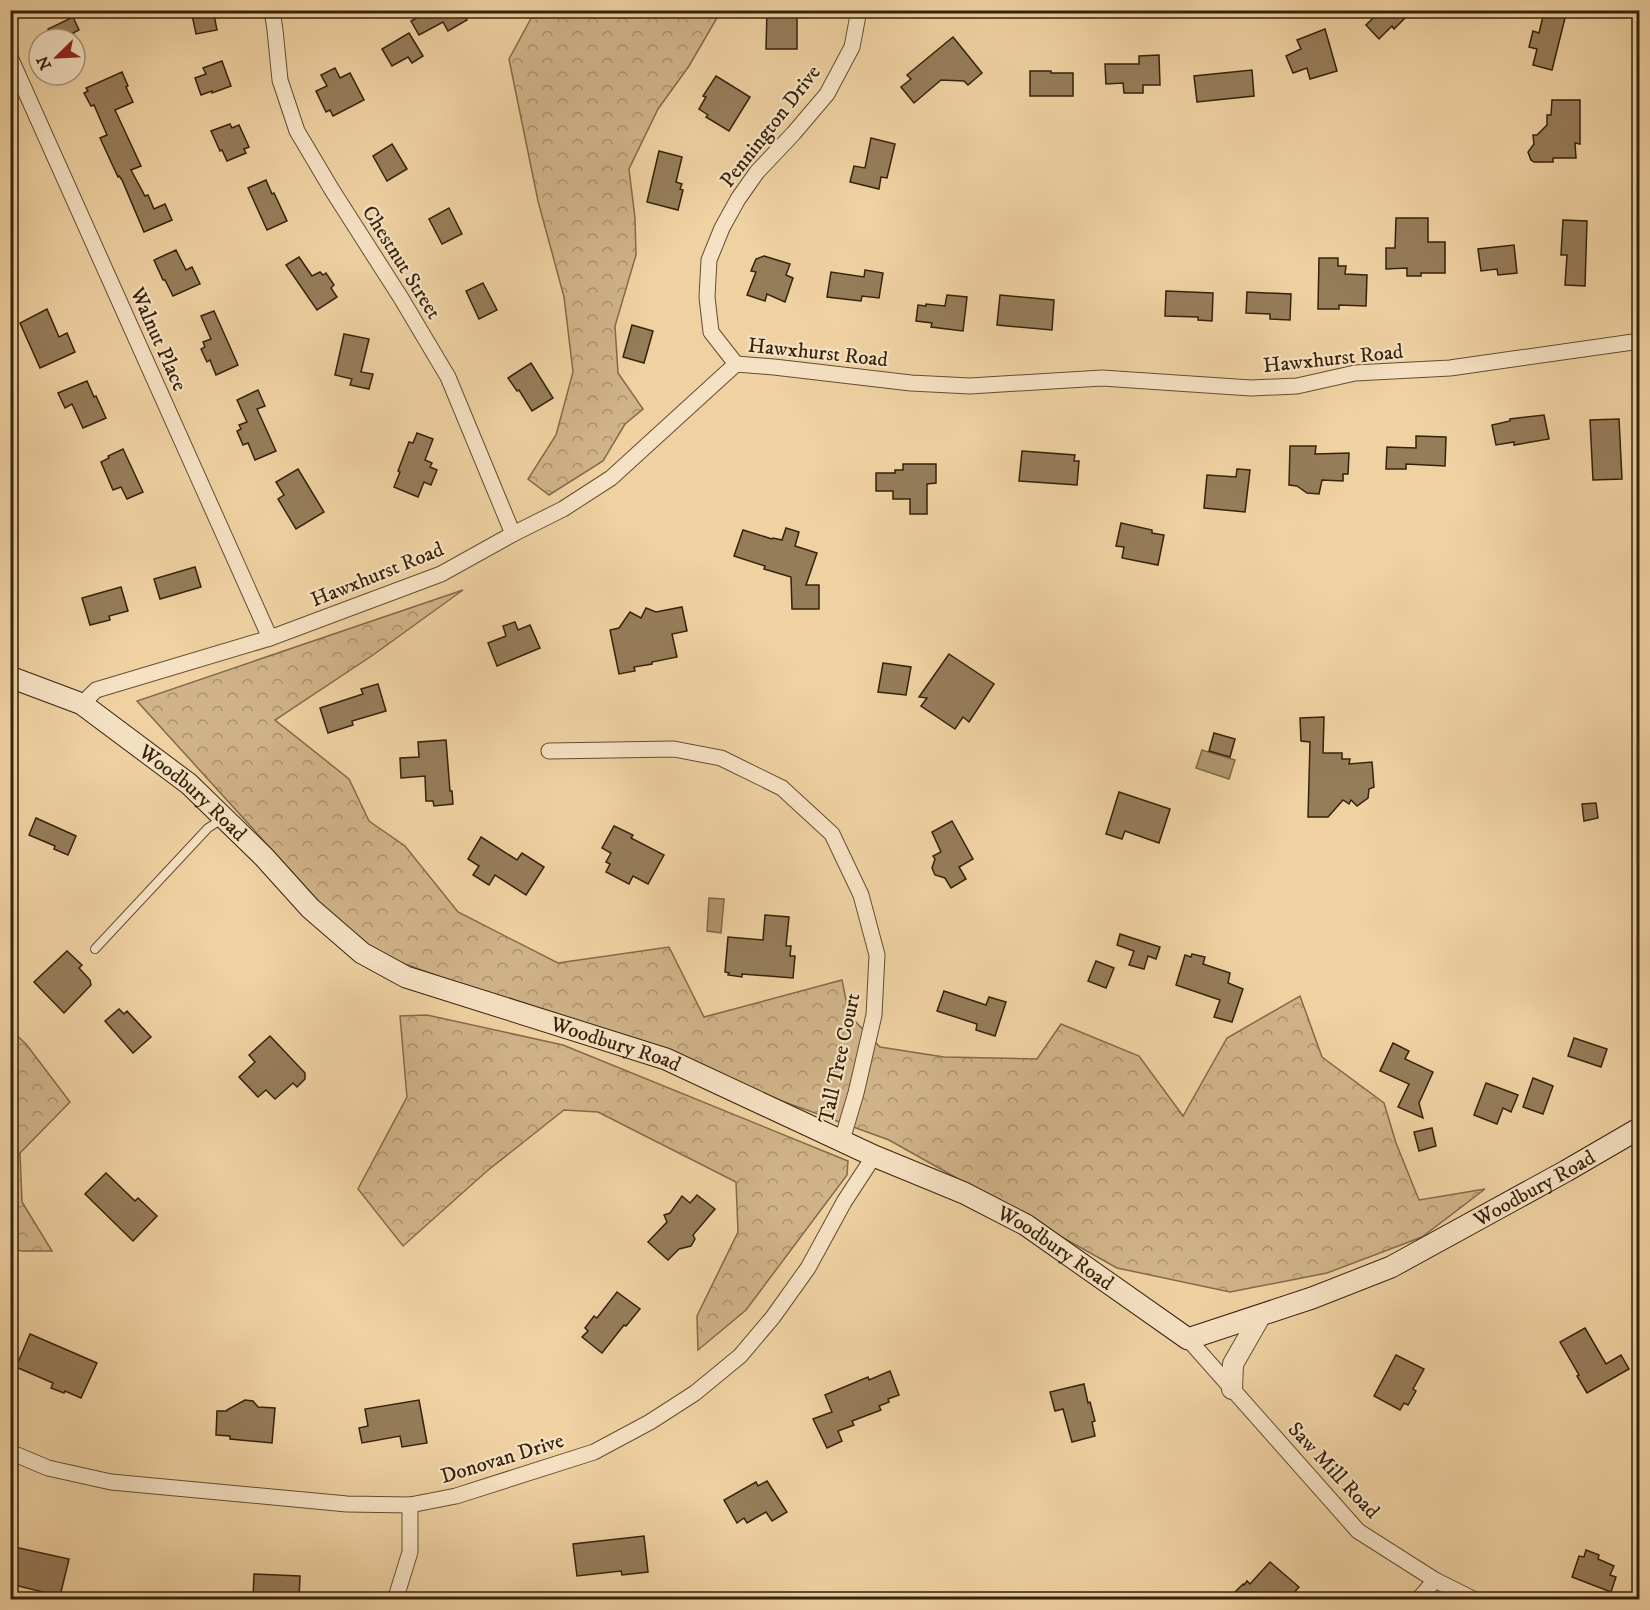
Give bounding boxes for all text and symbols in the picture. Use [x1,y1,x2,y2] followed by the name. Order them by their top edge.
[27,27,87,87] north arrow
[32,53,56,73] text: N
[715,60,827,193] street label: Pennington Drive
[356,201,447,324] street label: Chestnut Street
[123,283,193,395] street label: Walnut Place
[747,333,890,373] street label: Hawxhurst Road
[1262,339,1405,379] street label: Hawxhurst Road
[307,536,448,613] street label: Hawxhurst Road
[133,738,252,847] street label: Woodbury Road
[813,991,867,1126] street label: Tall Tree Court
[547,1011,685,1078] street label: Woodbury Road
[1469,1145,1601,1234] street label: Woodbury Road
[992,1200,1119,1297] street label: Woodbury Road
[1282,1417,1385,1525] street label: Saw Mill Road
[438,1428,567,1490] street label: Donovan Drive

